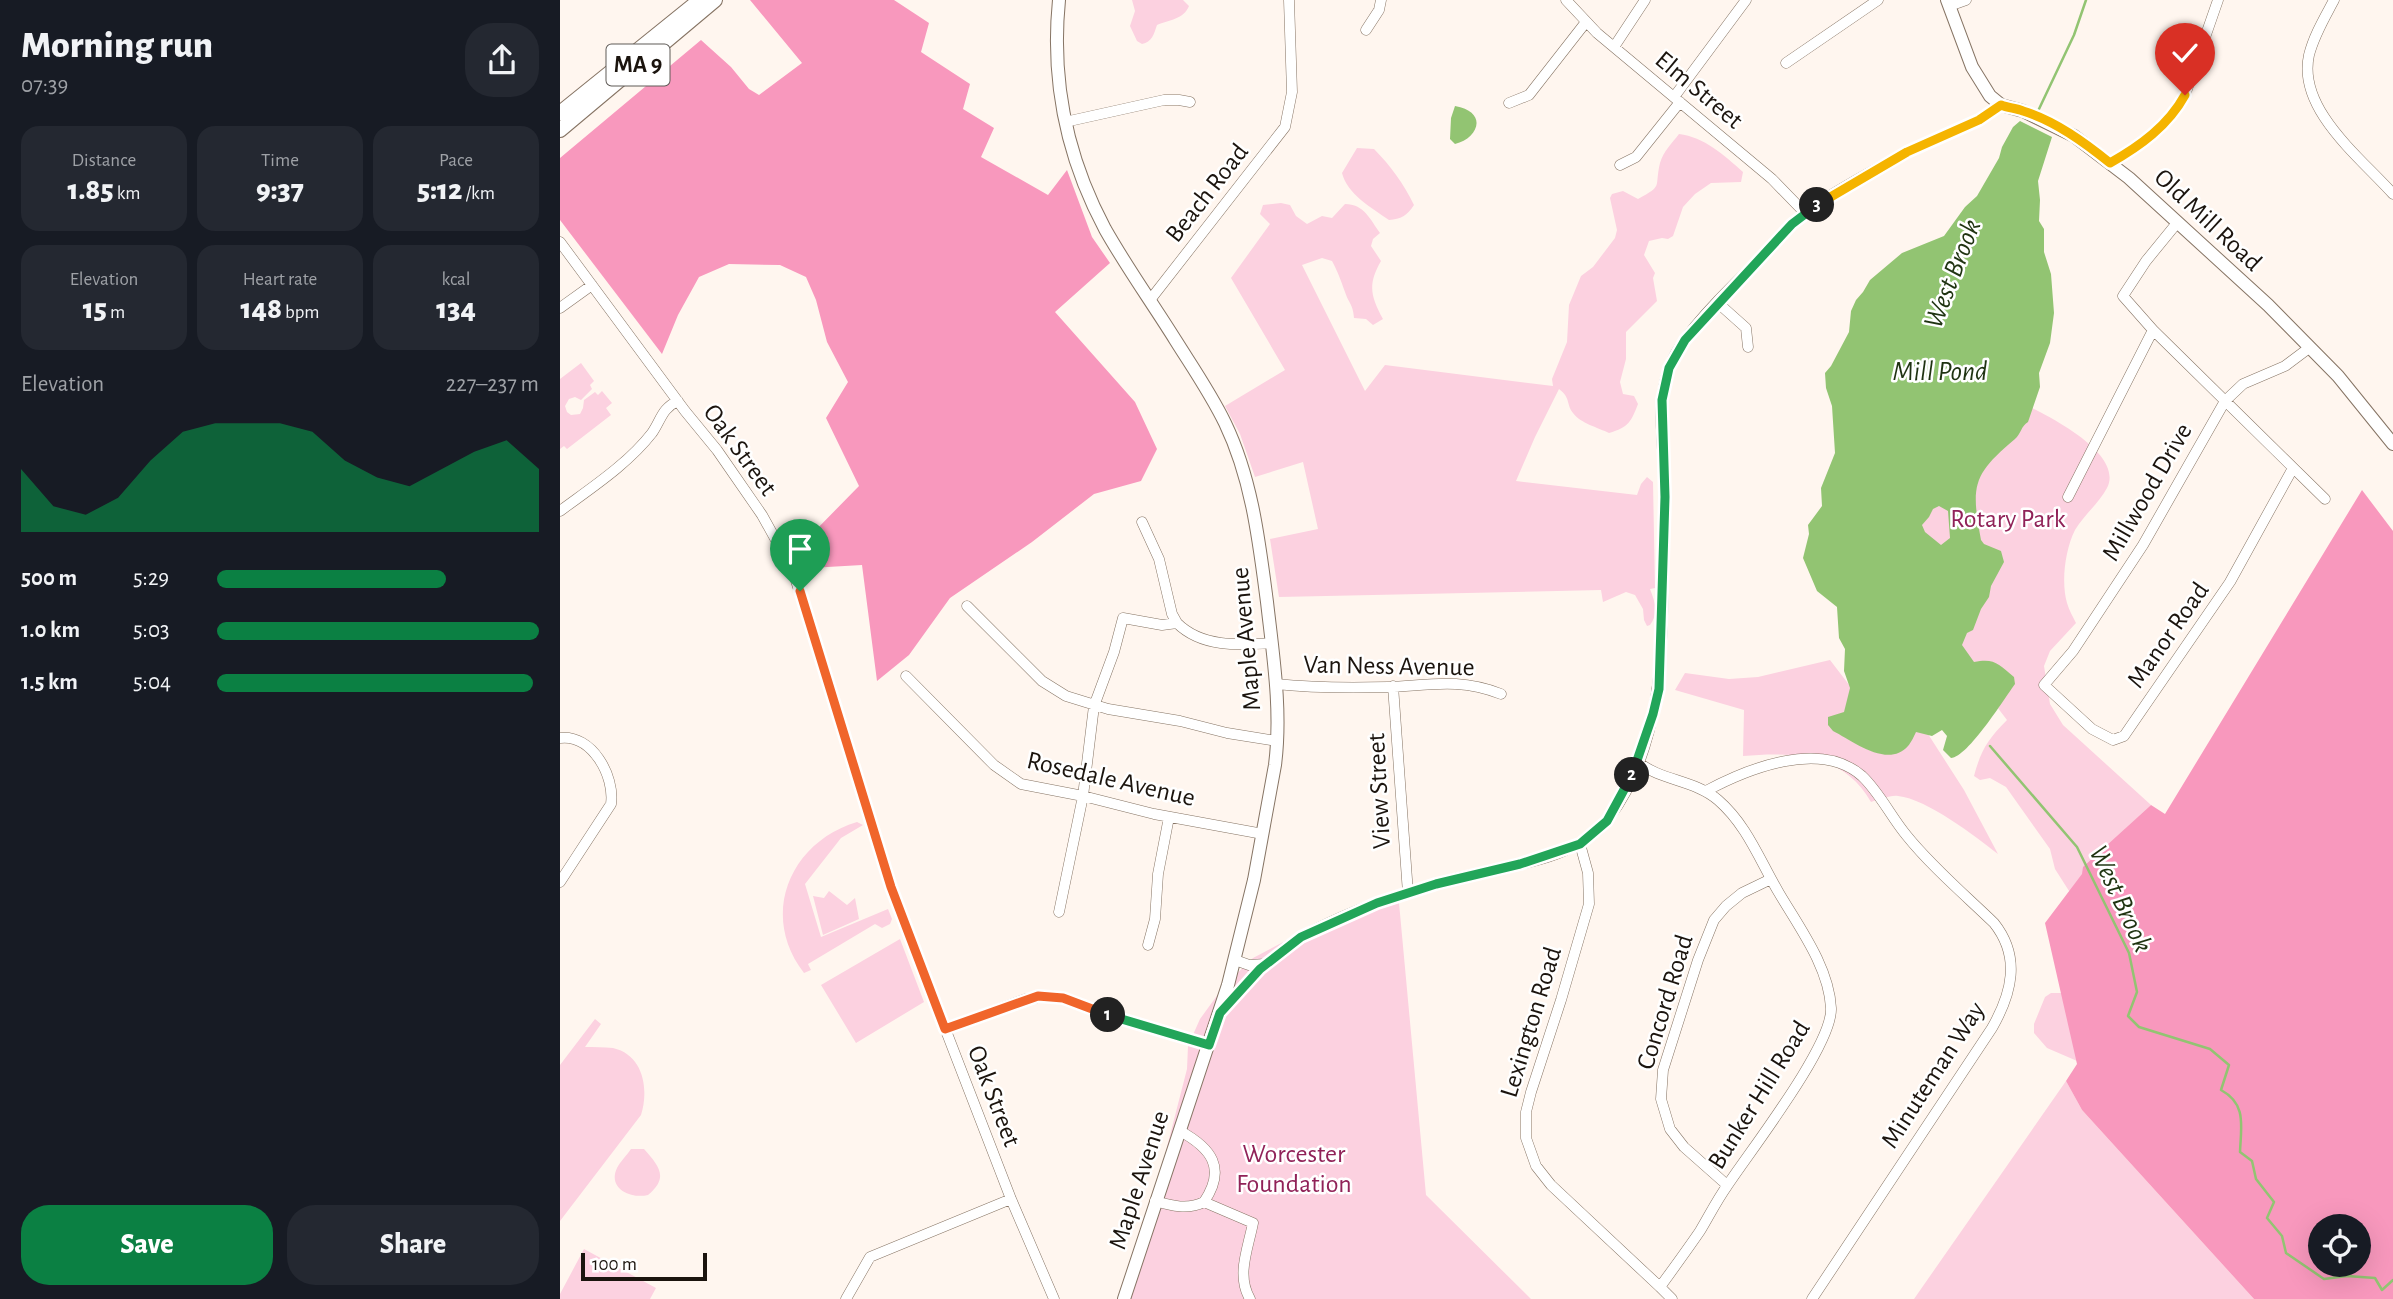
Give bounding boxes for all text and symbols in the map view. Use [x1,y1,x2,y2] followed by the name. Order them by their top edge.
[465,23,539,97] button: share
[2155,23,2215,95] pin
[21,27,213,65] text: Morning run
[2166,34,2204,72] icon: check
[606,44,670,86] road number: MA 9
[1650,46,1748,134] street label: Elm Street
[21,74,68,97] text: 07:39
[1161,139,1253,247] street label: Beach Road
[72,151,136,170] text: Distance
[261,151,299,170] text: Time
[439,151,473,170] text: Pace
[2149,164,2267,276] street label: Old Mill Road
[67,175,114,205] text: 1.85
[256,175,304,205] text: 9:37
[417,175,462,205] text: 5:12
[114,184,141,203] text: km
[462,184,495,203] text: /km
[1800,188,1834,222] pin: 3
[1812,195,1821,214] text: 3
[1919,216,1987,332] water label: West Brook
[70,270,138,289] text: Elevation
[243,270,317,289] text: Heart rate
[442,270,470,289] text: kcal
[83,294,107,324] text: 15
[240,294,282,324] text: 148
[436,294,476,324] text: 134
[107,303,125,322] text: m
[282,303,320,322] text: bpm
[1893,358,1987,386] water label: Mill Pond
[21,373,104,396] text: Elevation
[446,373,539,396] text: 227–237 m
[698,400,782,500] street label: Oak Street
[2097,419,2197,565] street label: Millwood Drive
[1950,506,2066,532] park label: Rotary Park
[770,519,830,591] pin
[781,530,819,568] icon: arrive
[1227,566,1265,712] street label: Maple Avenue
[21,567,77,590] text: 500 m
[133,567,169,590] text: 5:29
[2122,577,2214,693] street label: Manor Road
[21,619,80,642] text: 1.0 km
[133,619,170,642] text: 5:03
[1303,652,1475,680] street label: Van Ness Avenue
[21,671,78,694] text: 1.5 km
[133,671,171,694] text: 5:04
[1363,732,1395,850] street label: View Street
[1024,747,1198,811] street label: Rosedale Avenue
[1614,758,1650,792] pin: 2
[1627,765,1636,784] text: 2
[2083,841,2157,957] water label: West Brook
[1632,932,1698,1072] street label: Concord Road
[1496,944,1566,1100] street label: Lexington Road
[1876,997,1990,1153] street label: Minuteman Way
[1090,998,1126,1032] pin: 1
[1104,1005,1111,1024] text: 1
[1703,1016,1815,1174] street label: Bunker Hill Road
[963,1042,1025,1150] street label: Oak Street
[1104,1108,1174,1252] street label: Maple Avenue
[1236,1141,1352,1197] park label: Worcester Foundation
[21,1205,273,1285] button: Save
[287,1205,539,1285] button: Share
[2308,1214,2371,1277] map controls
[2308,1214,2371,1277] button: locate
[581,1250,707,1282] scale bar
[592,1255,637,1274] text: 100 m

